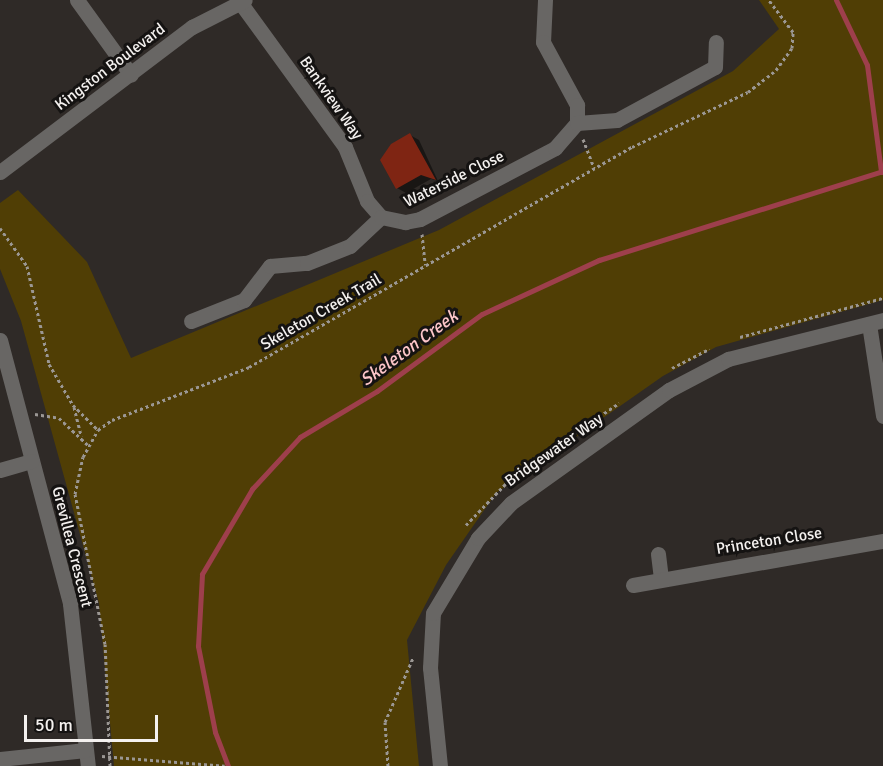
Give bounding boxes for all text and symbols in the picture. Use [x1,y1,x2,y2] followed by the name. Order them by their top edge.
[51,19,169,115] street label: Kingston Boulevard
[295,53,367,143] street label: Bankview Way
[401,146,507,212] street label: Waterside Close
[257,270,385,354] street label: Skeleton Creek Trail
[356,305,462,391] water label: Skeleton Creek
[501,409,607,491] street label: Bridgewater Way
[48,485,96,609] street label: Grevillea Crescent
[715,523,823,559] street label: Princeton Close
[27,703,160,741] scale bar
[35,714,73,736] text: 50 m

